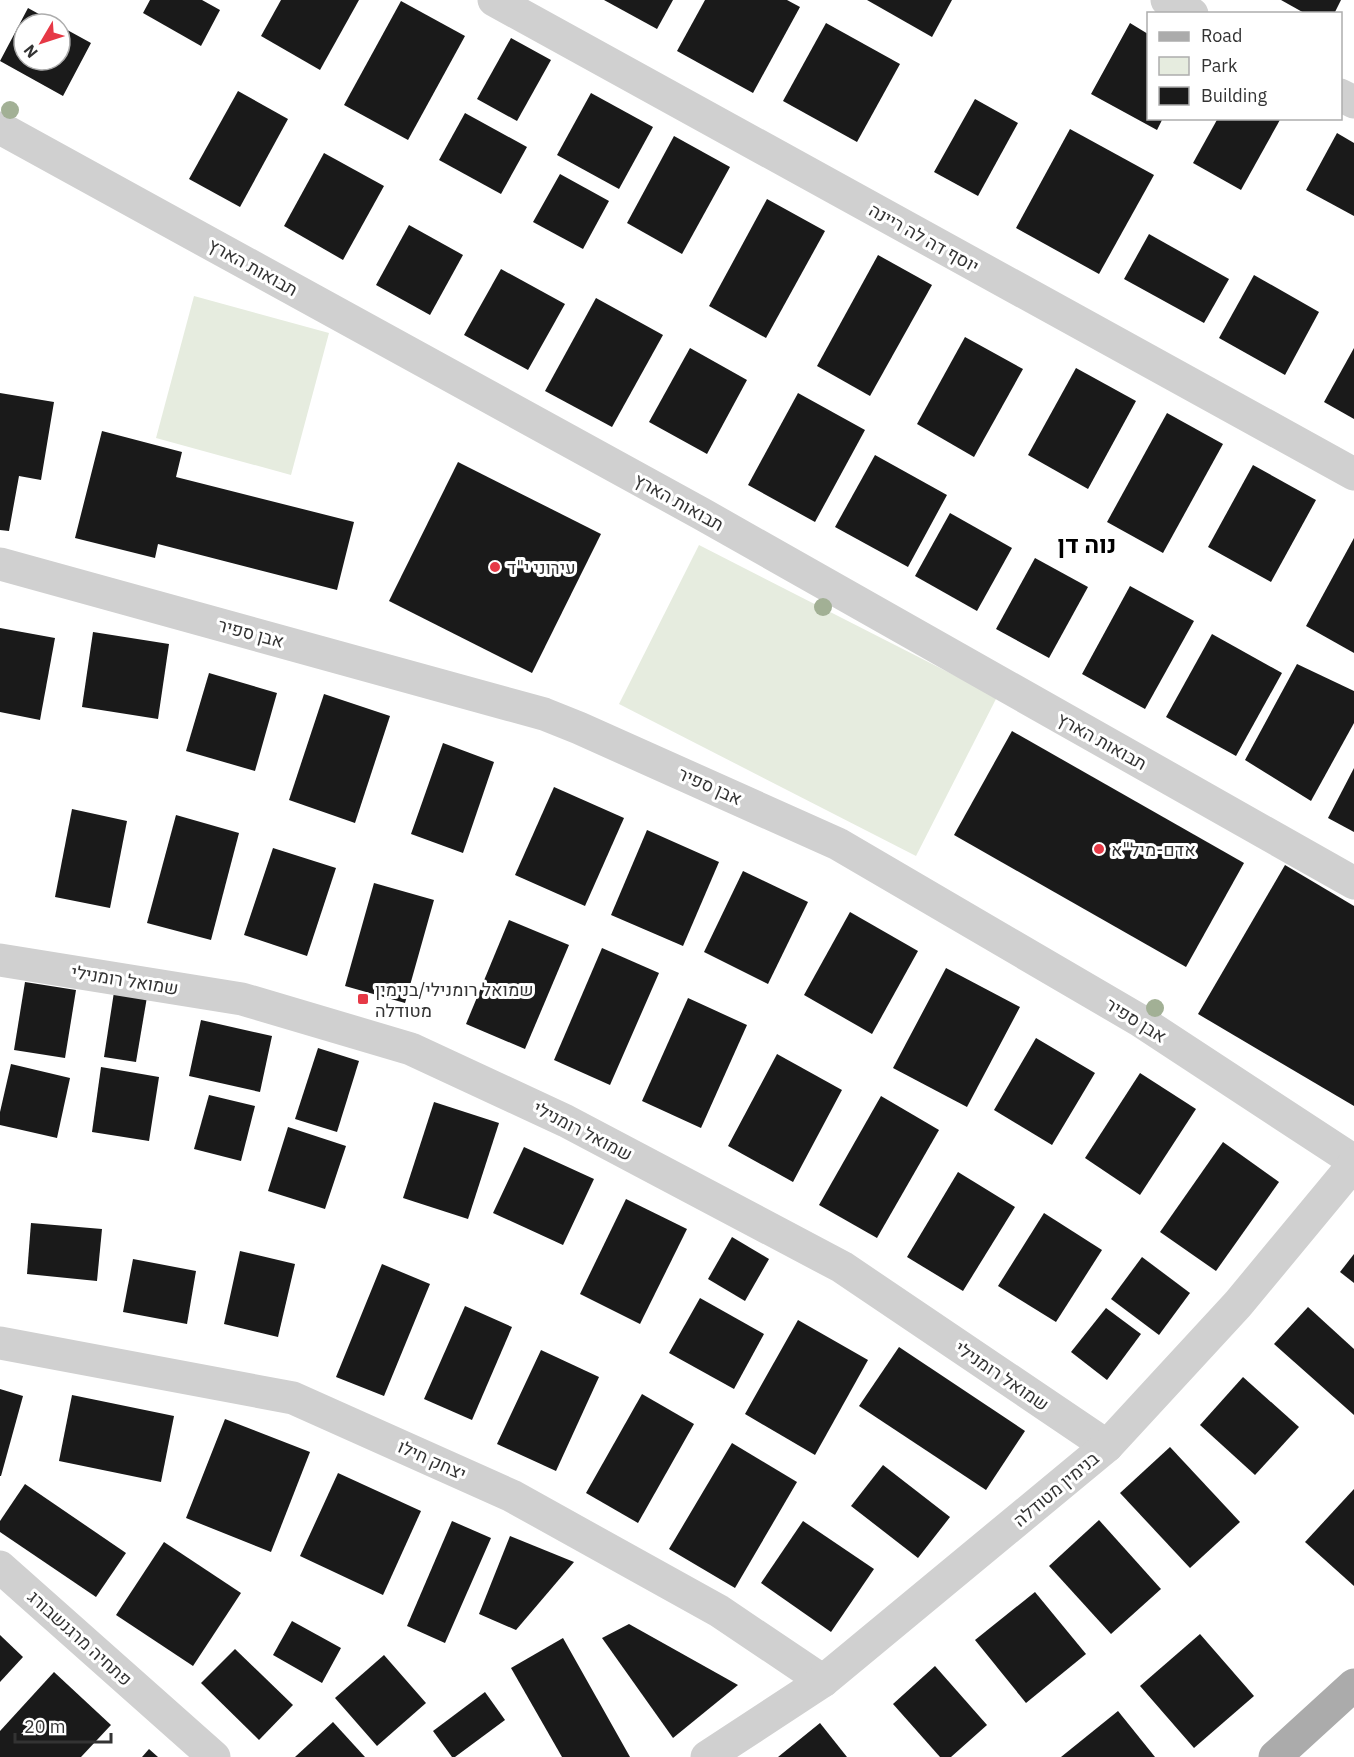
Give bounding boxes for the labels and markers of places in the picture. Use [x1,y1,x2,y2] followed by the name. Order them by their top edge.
[507,556,576,579] place label: עירוני י"ד
[488,560,502,574] marker: עירוני י"ד
[1111,838,1196,861] place label: אדם-מיל"א
[1092,842,1106,856] marker: אדם-מיל"א
[375,978,534,1022] place label: שמואל רומנילי/בנימין מטודלה
[356,992,370,1006] marker: שמואל רומנילי/בנימין מטודלה

